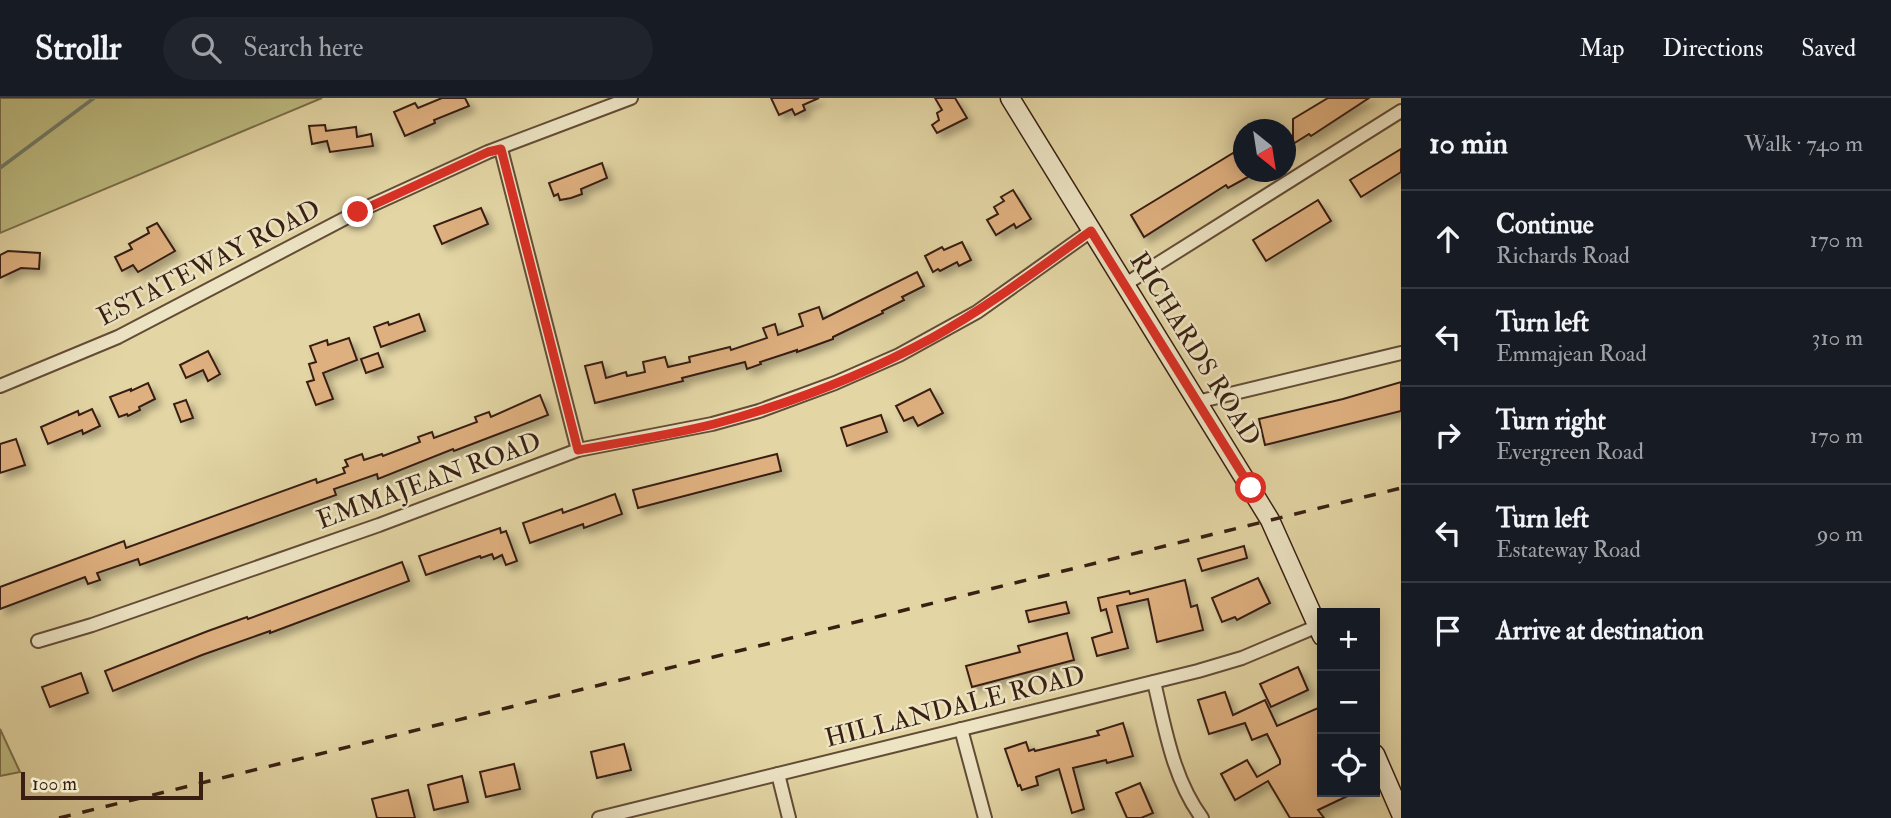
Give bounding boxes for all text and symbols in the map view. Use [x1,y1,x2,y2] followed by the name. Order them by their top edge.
[163,17,653,80] search box
[35,28,121,69] text: Strollr
[187,29,225,67] icon: search
[243,32,363,64] text: Search here
[1579,33,1624,64] text: Map
[1662,33,1763,64] text: Directions
[1801,33,1856,64] text: Saved
[1233,119,1296,182] north arrow
[1429,125,1508,162] text: 10 min
[1744,129,1863,158] text: Walk · 740 m
[92,193,326,333] street label: ESTATEWAY ROAD
[342,196,373,227] route end
[1496,209,1594,241] text: Continue
[1429,220,1467,258] icon: ahead
[1810,225,1863,254] text: 170 m
[1496,241,1630,270] text: Richards Road
[1123,246,1267,452] street label: RICHARDS ROAD
[1496,307,1589,339] text: Turn left
[1429,318,1467,356] icon: left
[1812,323,1863,352] text: 310 m
[1496,339,1647,368] text: Emmajean Road
[1496,405,1606,437] text: Turn right
[1429,416,1467,454] icon: right
[1810,421,1863,450] text: 170 m
[313,426,545,536] street label: EMMAJEAN ROAD
[1496,437,1644,466] text: Evergreen Road
[1235,472,1266,503] route start
[1496,503,1589,535] text: Turn left
[1429,514,1467,552] icon: left
[1817,519,1863,548] text: 90 m
[1496,535,1641,564] text: Estateway Road
[1317,608,1380,797] map controls
[1317,608,1380,671] button: +
[1429,612,1467,650] icon: arrive
[1496,615,1704,647] text: Arrive at destination
[822,659,1088,755] street label: HILLANDALE ROAD
[1317,671,1380,734] button: −
[1317,734,1380,797] button: locate
[21,769,203,801] scale bar
[32,772,77,796] text: 100 m

